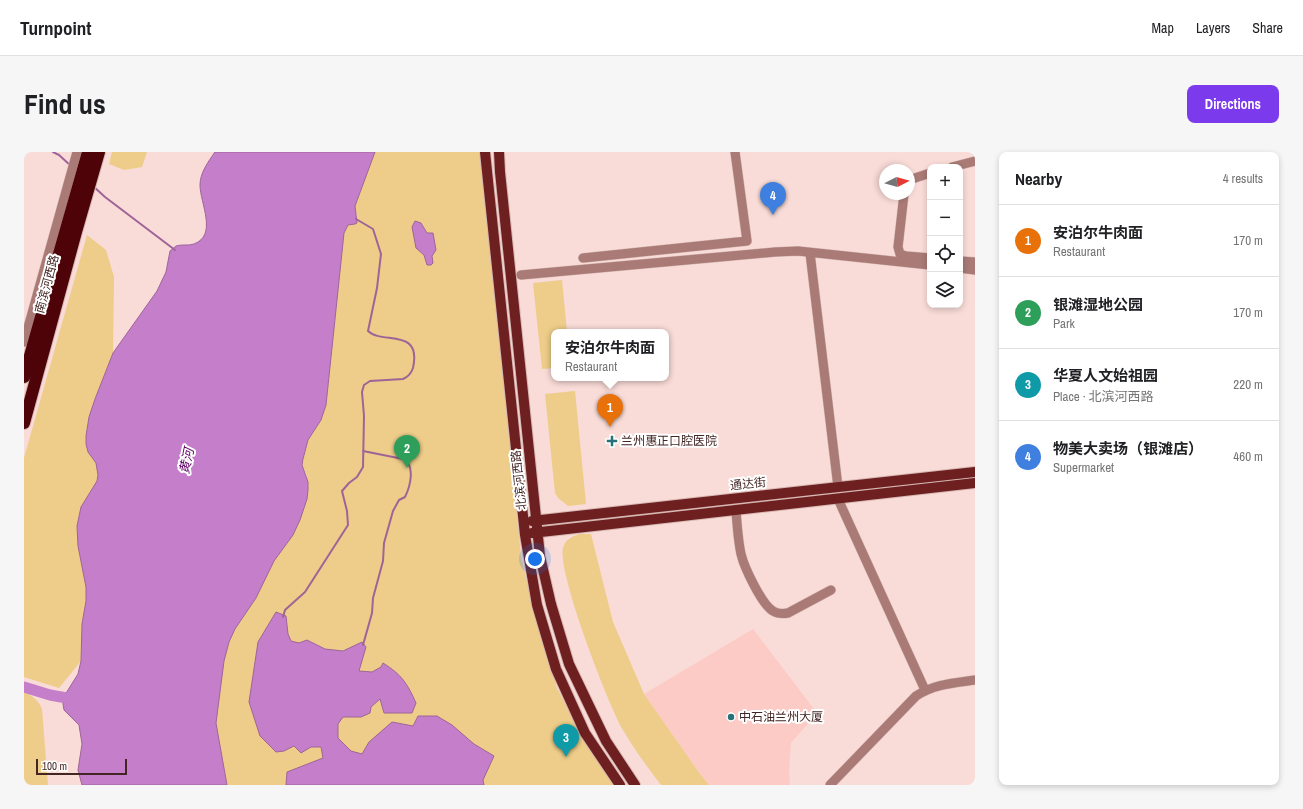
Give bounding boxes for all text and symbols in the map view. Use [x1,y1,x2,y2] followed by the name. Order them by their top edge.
[20,15,92,41] text: Turnpoint
[1152,19,1174,37] text: Map
[1196,19,1230,37] text: Layers
[1252,19,1283,37] text: Share
[24,85,106,123] text: Find us
[1187,85,1279,123] button: Directions
[879,164,915,200] north arrow
[927,164,963,308] map controls
[927,164,963,200] button: +
[1015,167,1062,190] text: Nearby
[1223,170,1263,187] text: 4 results
[760,182,786,215] pin: 4
[927,200,963,236] button: −
[1053,222,1143,243] text: 安泊尔牛肉面
[1025,232,1031,249] text: 1
[1233,232,1263,249] text: 170 m
[927,236,963,272] button: locate
[1053,243,1105,260] text: Restaurant
[32,253,62,315] street label: 南滨河西路
[927,272,963,308] button: layers
[1053,294,1143,315] text: 银滩湿地公园
[1025,304,1031,321] text: 2
[1233,304,1263,321] text: 170 m
[1053,315,1075,332] text: Park
[551,329,669,381] popup
[565,337,655,358] text: 安泊尔牛肉面
[565,358,617,375] text: Restaurant
[1053,365,1158,386] text: 华夏人文始祖园
[1025,376,1031,393] text: 3
[1233,376,1263,393] text: 220 m
[1053,388,1154,405] text: Place · 北滨河西路
[597,394,623,427] pin: 1
[621,433,717,449] place label: 兰州惠正口腔医院
[394,435,420,468] pin: 2
[606,435,618,447] marker: 兰州惠正口腔医院
[1053,438,1203,459] text: 物美大卖场（银滩店）
[175,444,198,476] water label: 黄河
[1025,448,1031,465] text: 4
[1233,448,1263,465] text: 460 m
[508,449,530,511] street label: 北滨河西路
[1053,459,1114,476] text: Supermarket
[729,474,767,494] street label: 通达街
[525,549,545,569] your location
[739,709,823,725] place label: 中石油兰州大厦
[726,712,736,722] marker: 中石油兰州大厦
[553,724,579,757] pin: 3
[36,757,127,776] scale bar
[42,759,67,773] text: 100 m

